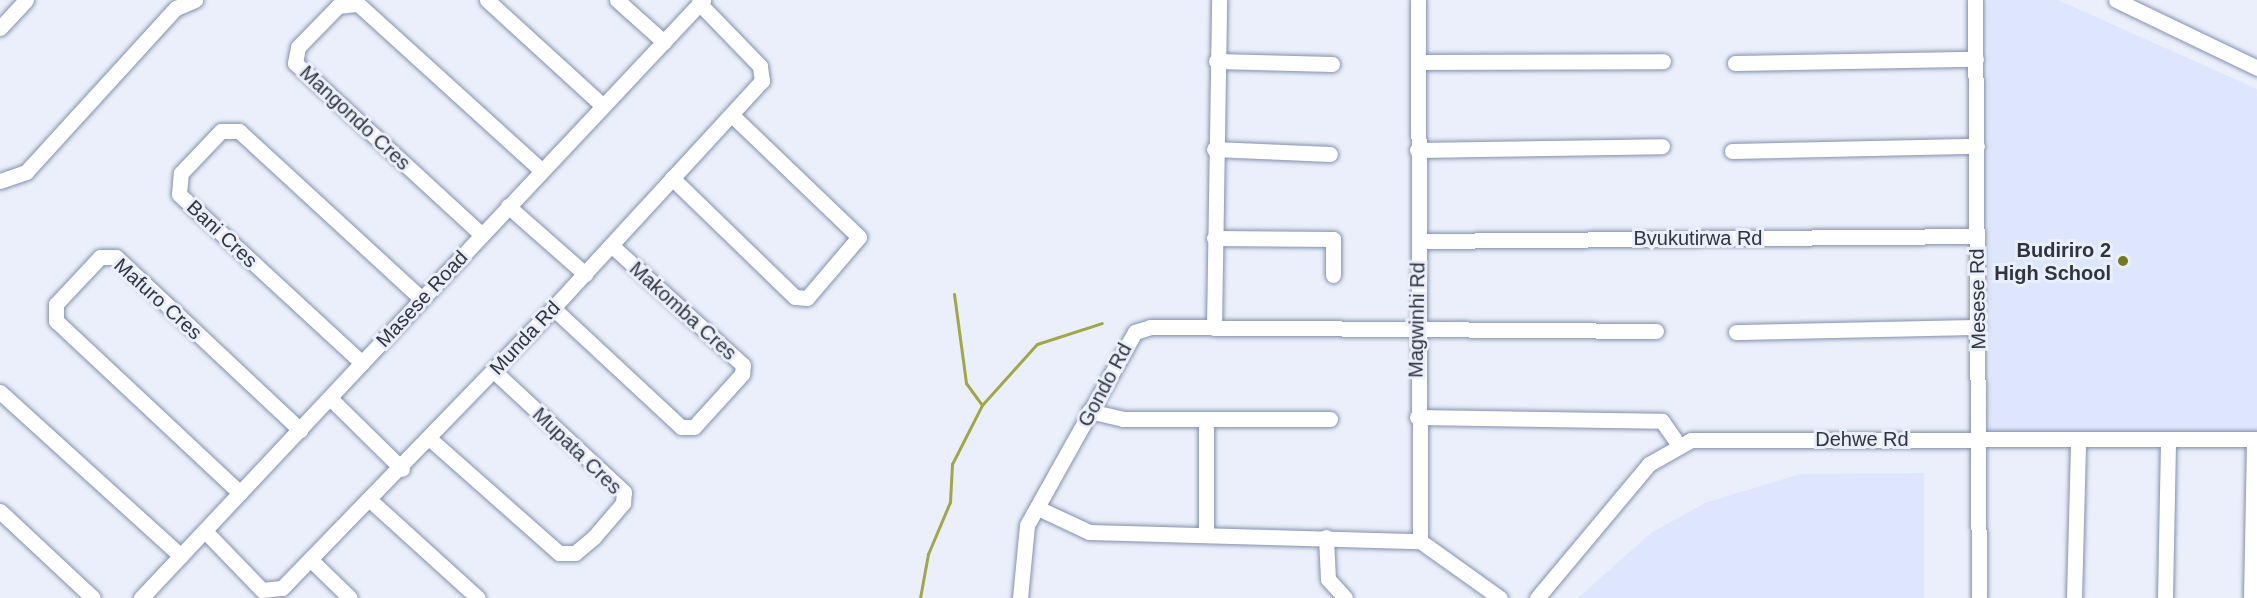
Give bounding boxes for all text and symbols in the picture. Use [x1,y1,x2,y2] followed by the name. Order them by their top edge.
[295,61,415,175] street label: Mangondo Cres
[182,195,262,273] street label: Bani Cres
[1634,226,1762,250] street label: Bvukutirwa Rd
[1994,238,2111,285] place label: Budiriro 2 High School
[371,246,473,352] street label: Masese Road
[1965,248,1991,350] street label: Mesese Rd
[109,253,207,345] street label: Mafuro Cres
[2116,254,2130,268] marker: Budiriro 2 High School
[625,257,741,365] street label: Makomba Cres
[1404,262,1430,378] street label: Magwinhi Rd
[485,296,565,380] street label: Munda Rd
[1073,339,1137,431] street label: Gondo Rd
[527,403,627,499] street label: Mupata Cres
[1815,427,1909,451] street label: Dehwe Rd

